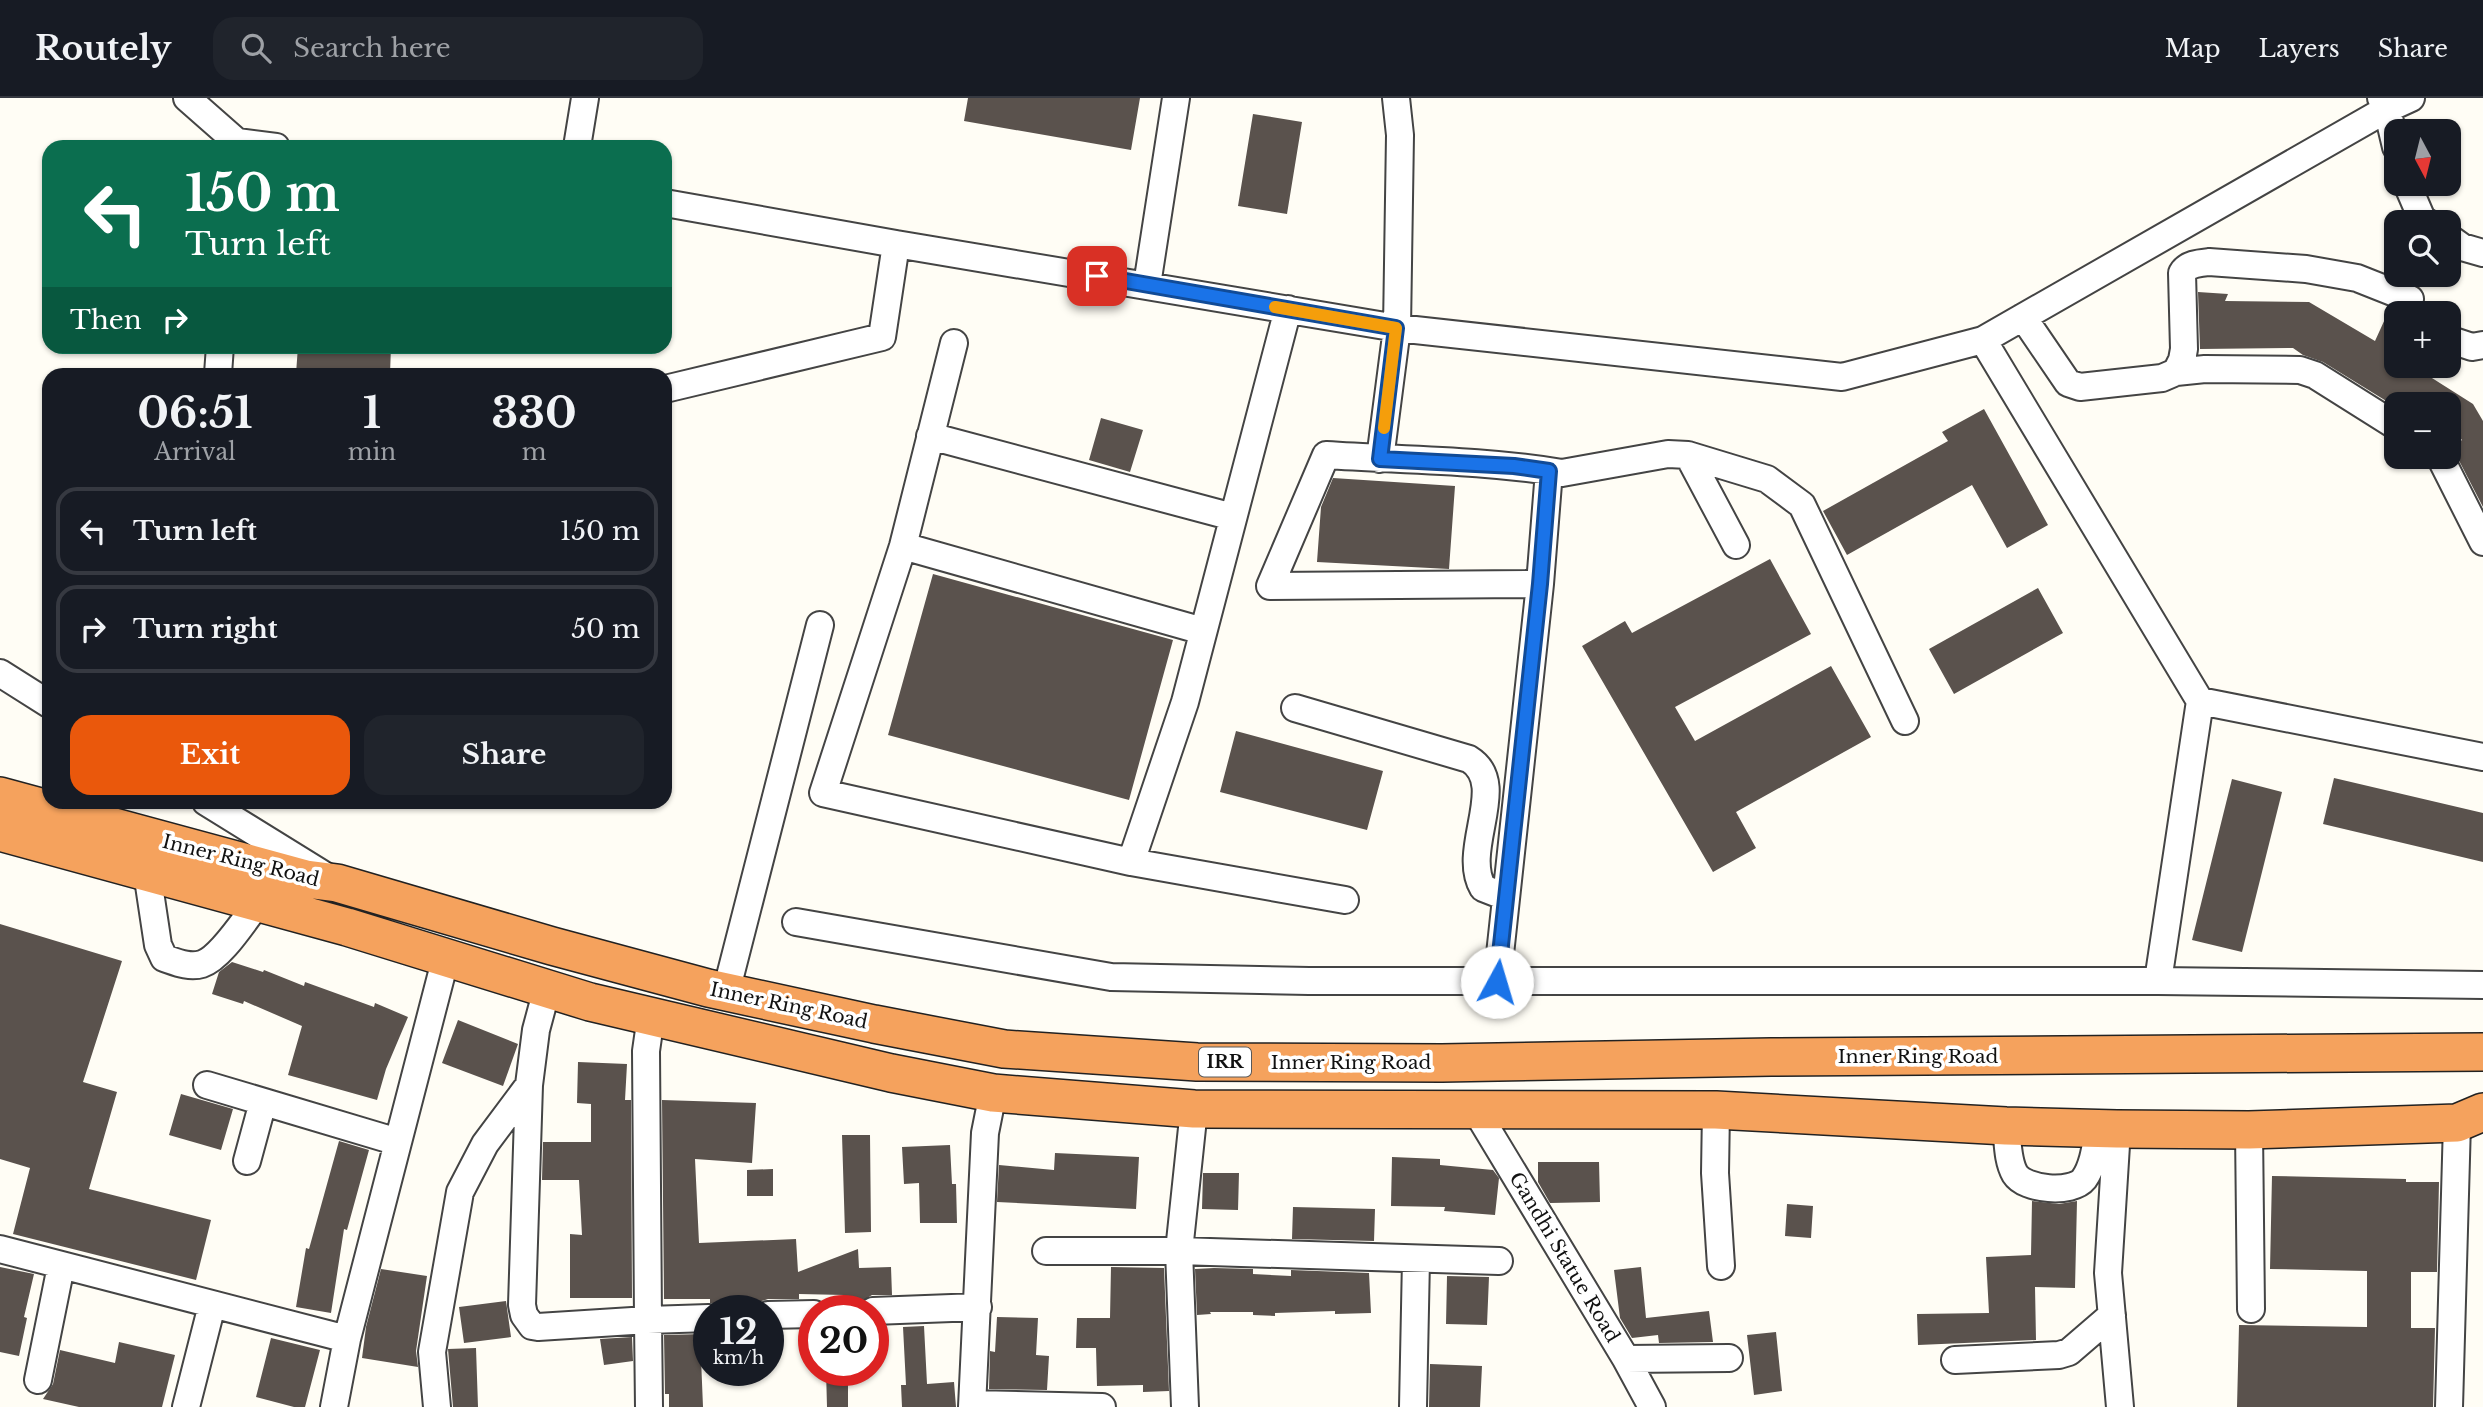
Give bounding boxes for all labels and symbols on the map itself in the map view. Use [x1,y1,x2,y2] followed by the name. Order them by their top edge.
[2384,119,2460,196] north arrow
[1067,246,1127,306] pin
[160,830,322,891] street label: Inner Ring Road
[1460,945,1534,1019] position arrow
[708,978,870,1033] street label: Inner Ring Road
[1838,1045,1999,1068] street label: Inner Ring Road
[1199,1048,1251,1077] road number: IRR
[1271,1051,1432,1074] street label: Inner Ring Road
[1505,1168,1625,1347] street label: Gandhi Statue Road
[798,1295,889,1386] speed limit sign: 20

